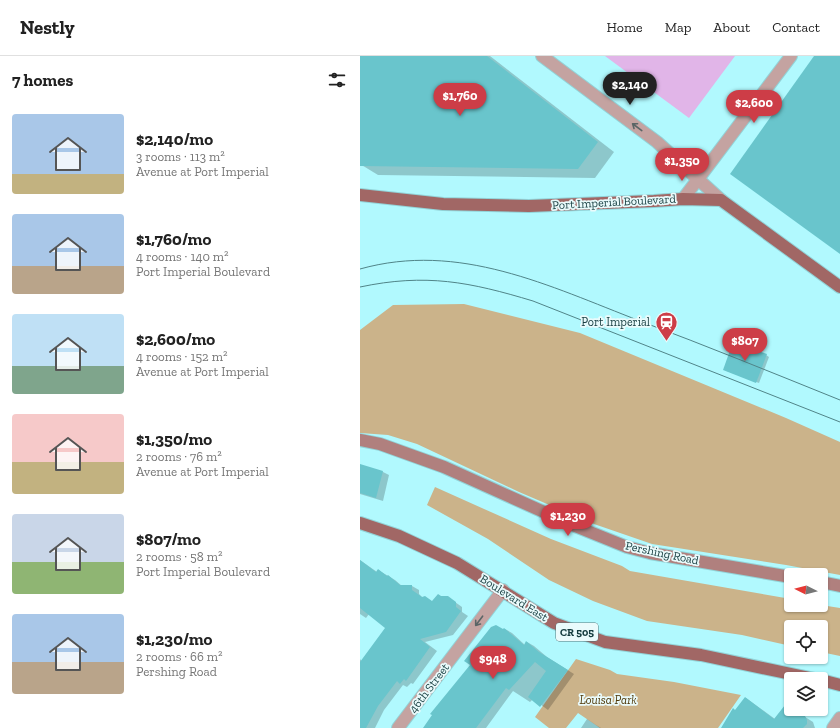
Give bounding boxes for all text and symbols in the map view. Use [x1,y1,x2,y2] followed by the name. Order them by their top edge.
[20,16,75,39] text: Nestly
[607,19,643,36] text: Home
[665,19,691,36] text: Map
[713,19,750,36] text: About
[772,19,820,36] text: Contact
[326,69,348,91] icon: filters
[12,70,73,90] text: 7 homes
[597,72,663,106] pin: $2,140
[612,77,648,92] text: $2,140
[427,83,493,117] pin: $1,760
[442,88,478,103] text: $1,760
[721,90,787,124] pin: $2,600
[735,95,773,110] text: $2,600
[631,123,642,131] one-way arrow
[136,129,213,149] text: $2,140/mo
[44,130,92,178] icon: home
[649,148,715,182] pin: $1,350
[136,149,225,164] text: 3 rooms · 113 m²
[664,153,700,168] text: $1,350
[136,164,269,179] text: Avenue at Port Imperial
[552,192,677,212] street label: Port Imperial Boulevard
[136,229,211,249] text: $1,760/mo
[44,230,92,278] icon: home
[136,249,229,264] text: 4 rooms · 140 m²
[136,264,270,279] text: Port Imperial Boulevard
[653,309,679,342] station icon: Port Imperial
[581,315,650,329] place label: Port Imperial
[721,328,769,362] pin: $807
[136,329,215,349] text: $2,600/mo
[44,330,92,378] icon: home
[731,333,759,348] text: $807
[136,349,227,364] text: 4 rooms · 152 m²
[136,364,269,379] text: Avenue at Port Imperial
[136,429,212,449] text: $1,350/mo
[44,430,92,478] icon: home
[136,449,222,464] text: 2 rooms · 76 m²
[136,464,269,479] text: Avenue at Port Imperial
[535,503,601,537] pin: $1,230
[550,508,586,523] text: $1,230
[136,529,201,549] text: $807/mo
[44,530,92,578] icon: home
[624,538,700,568] street label: Pershing Road
[136,549,222,564] text: 2 rooms · 58 m²
[136,564,270,579] text: Port Imperial Boulevard
[784,568,828,612] north arrow
[784,568,828,716] map controls
[477,572,551,625] street label: Boulevard East
[475,615,484,626] one-way arrow
[784,620,828,664] button: locate
[556,623,598,641] road number: CR 505
[136,629,213,649] text: $1,230/mo
[44,630,92,678] icon: home
[469,646,517,680] pin: $948
[136,649,223,664] text: 2 rooms · 66 m²
[479,651,507,666] text: $948
[406,660,452,715] street label: 46th Street
[136,664,217,679] text: Pershing Road
[784,672,828,716] button: layers
[579,693,637,707] park label: Louisa Park

